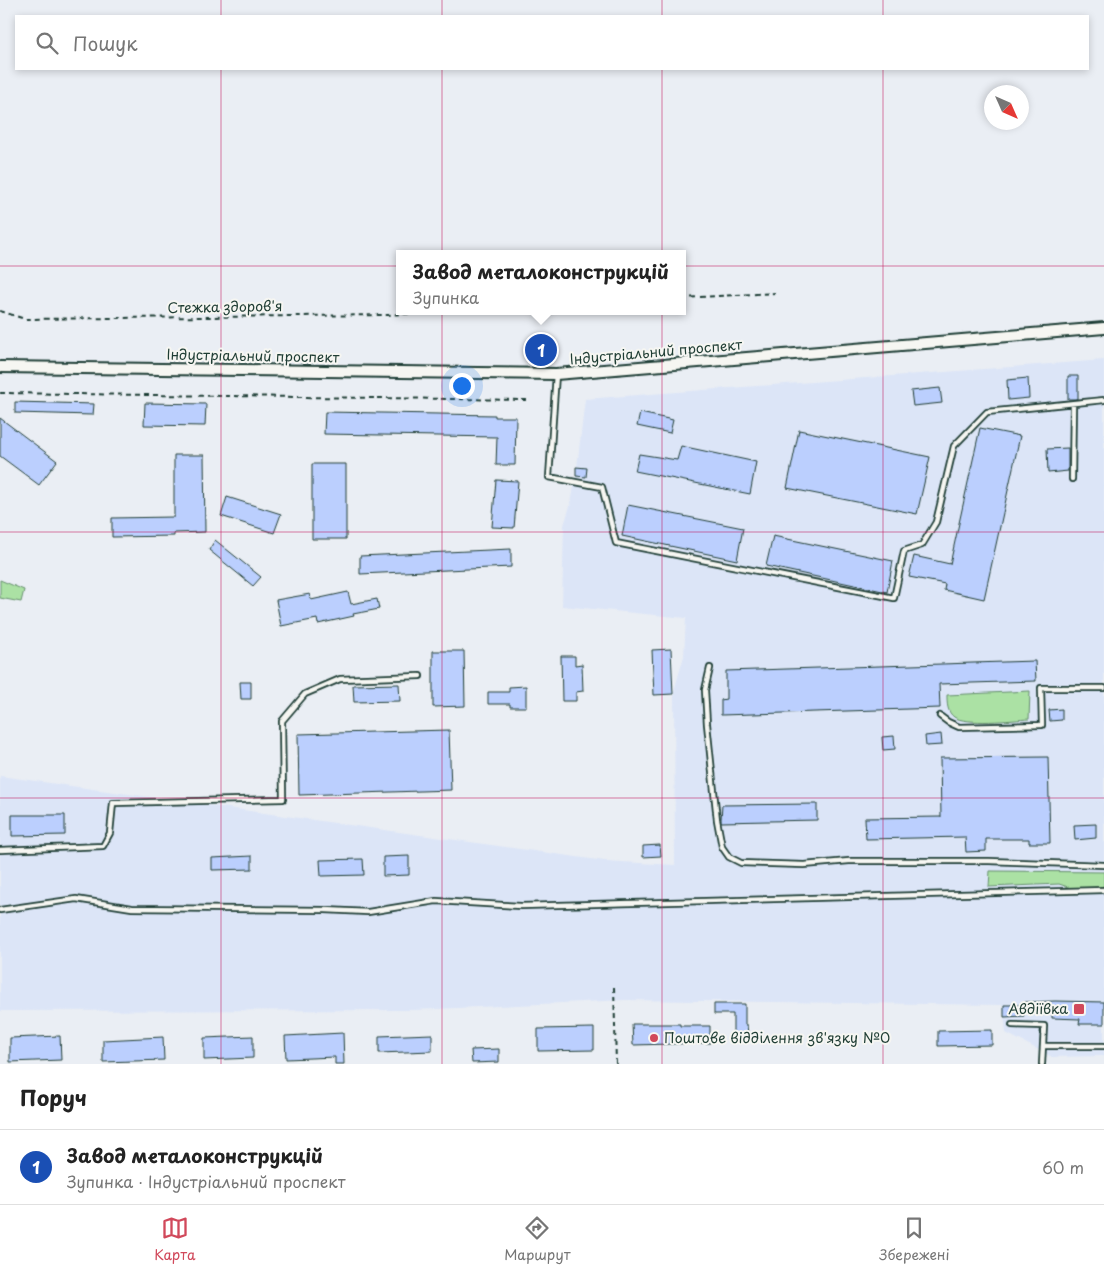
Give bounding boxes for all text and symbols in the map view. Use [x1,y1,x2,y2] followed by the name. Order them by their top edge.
[15,15,1089,70] search box
[33,29,61,57] icon: search
[73,29,138,57] text: Пошук
[984,85,1029,130] north arrow
[396,250,686,315] popup
[413,257,669,285] text: Завод металоконструкцій
[413,285,479,309] text: Зупинка
[167,295,283,318] street label: Стежка здоров'я
[525,331,557,369] pin: 1
[569,333,743,369] street label: Індустріальний проспект
[166,343,340,368] street label: Індустріальний проспект
[449,373,475,399] your location
[1008,998,1068,1019] place label: Авдіївка
[1072,1002,1086,1016] marker: Авдіївка
[664,1027,890,1048] place label: Поштове відділення зв'язку №0
[648,1032,660,1044] marker: Поштове відділення зв'язку №0
[20,1081,87,1113] text: Поруч
[67,1141,323,1169] text: Завод металоконструкцій
[32,1155,40,1179] text: 1
[1042,1155,1084,1179] text: 60 m
[67,1169,346,1193] text: Зупинка · Індустріальний проспект
[154,1214,195,1265] tab: Карта
[504,1214,570,1265] tab: Маршрут
[879,1214,950,1265] tab: Збережені

